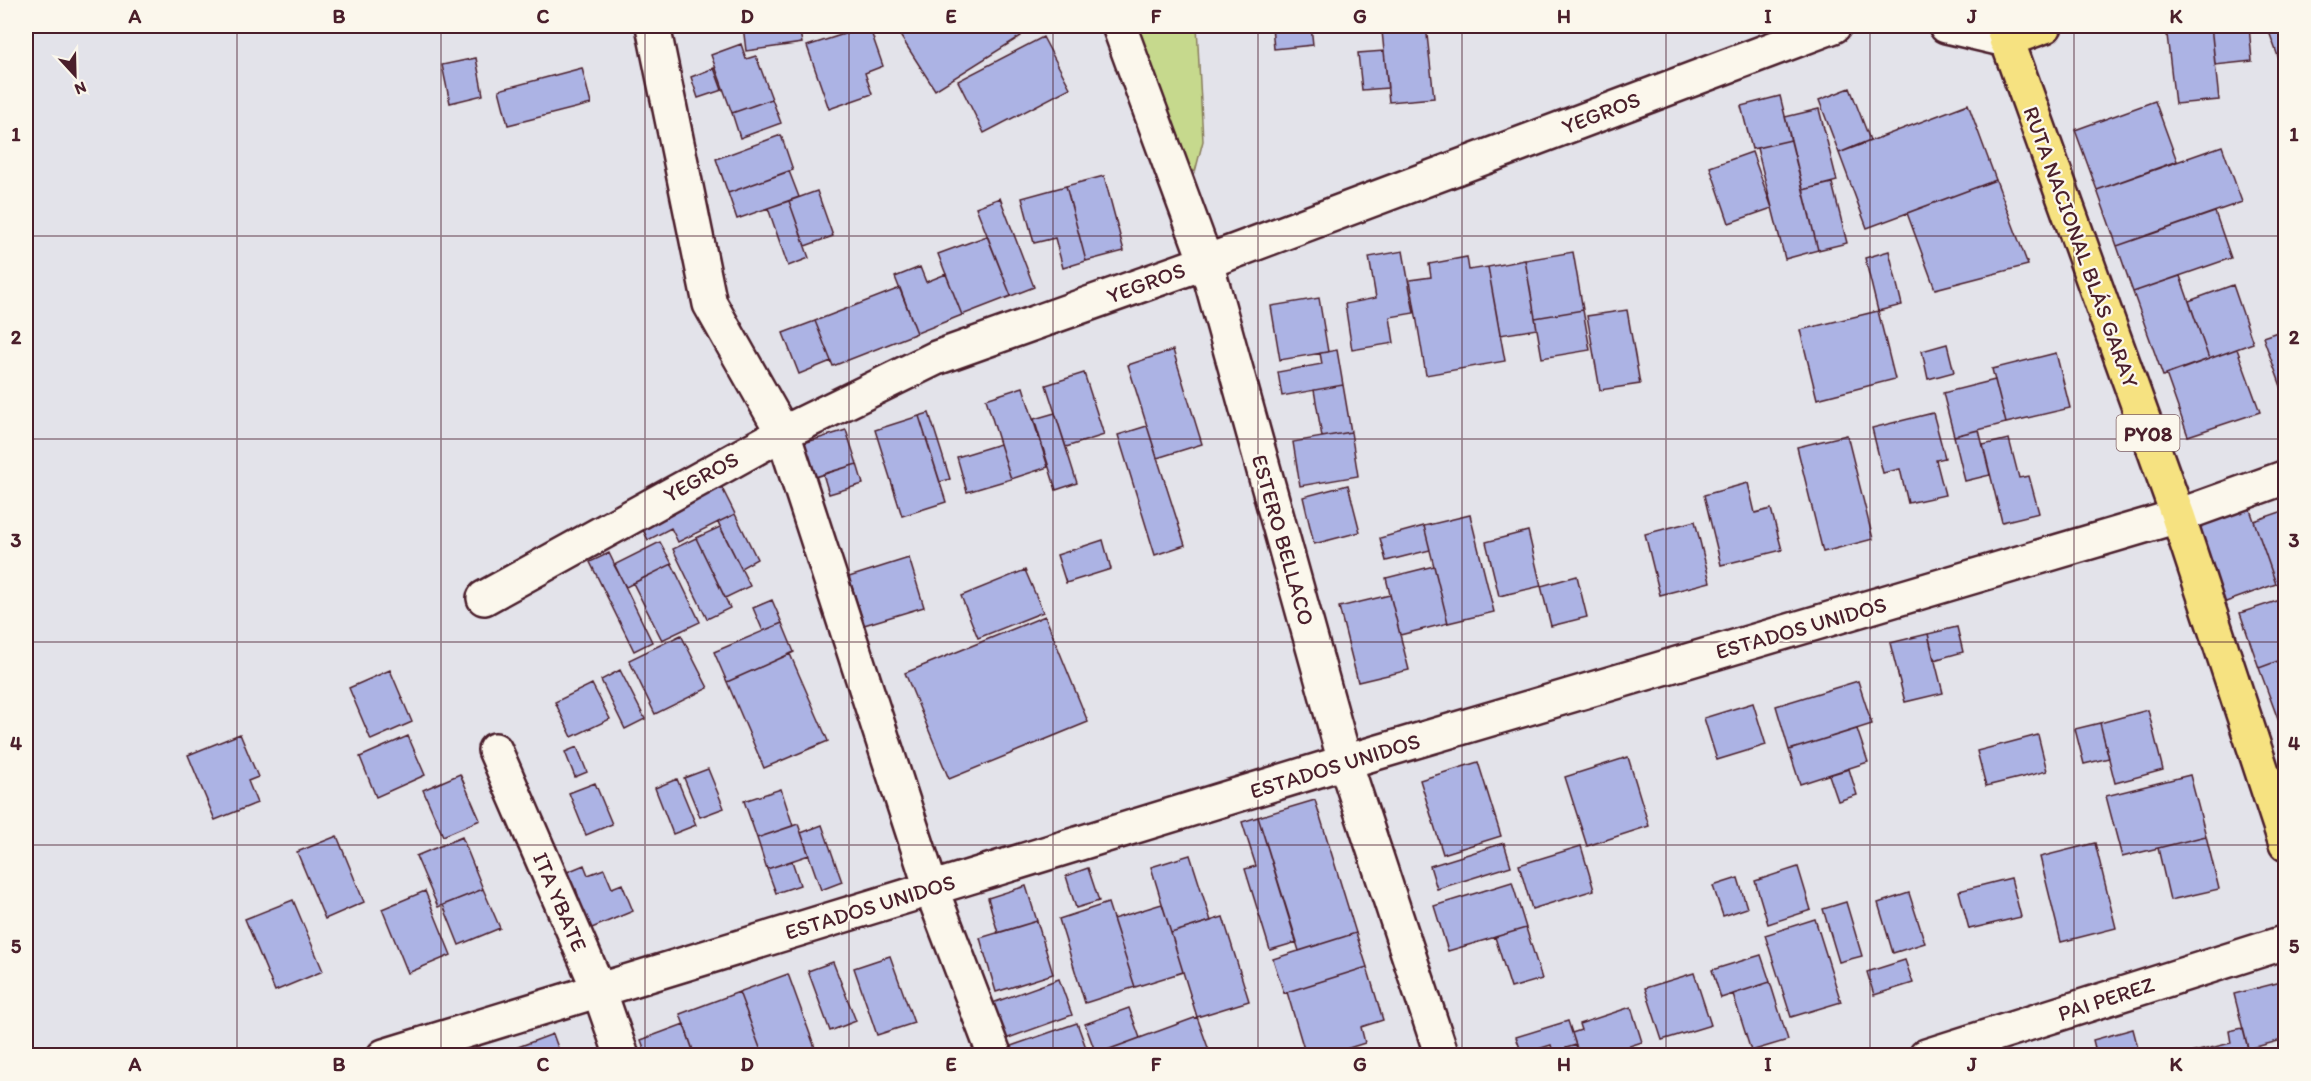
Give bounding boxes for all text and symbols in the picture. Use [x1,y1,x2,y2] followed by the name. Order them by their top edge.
[128,4,142,28] text: A
[333,4,346,28] text: B
[537,4,550,28] text: C
[740,4,754,28] text: D
[945,4,957,28] text: E
[1151,4,1162,28] text: F
[1353,4,1367,28] text: G
[1557,4,1571,28] text: H
[1764,4,1772,28] text: I
[1966,4,1977,28] text: J
[2170,4,2184,28] text: K
[45,45,105,105] north arrow
[72,78,89,99] text: N
[1558,86,1644,140] street label: YEGROS
[2017,103,2145,392] street label: RUTA NACIONAL BLÁS GARAY
[11,122,21,146] text: 1
[2289,122,2299,146] text: 1
[1103,256,1189,310] street label: YEGROS
[11,325,22,349] text: 2
[2289,325,2300,349] text: 2
[2116,415,2180,451] road number: PY08
[659,445,743,509] street label: YEGROS
[1246,452,1320,628] street label: ESTERO BELLACO
[11,528,22,552] text: 3
[2289,528,2300,552] text: 3
[1712,591,1890,665] street label: ESTADOS UNIDOS
[1247,727,1423,805] street label: ESTADOS UNIDOS
[10,731,22,755] text: 4
[2288,731,2300,755] text: 4
[527,848,593,956] street label: ITA YBATE
[782,868,958,946] street label: ESTADOS UNIDOS
[11,934,22,958] text: 5
[2289,934,2300,958] text: 5
[2054,971,2158,1027] street label: PAI PEREZ
[128,1052,142,1076] text: A
[333,1052,346,1076] text: B
[537,1052,550,1076] text: C
[740,1052,754,1076] text: D
[945,1052,957,1076] text: E
[1151,1052,1162,1076] text: F
[1353,1052,1367,1076] text: G
[1557,1052,1571,1076] text: H
[1764,1052,1772,1076] text: I
[1966,1052,1977,1076] text: J
[2170,1052,2184,1076] text: K

